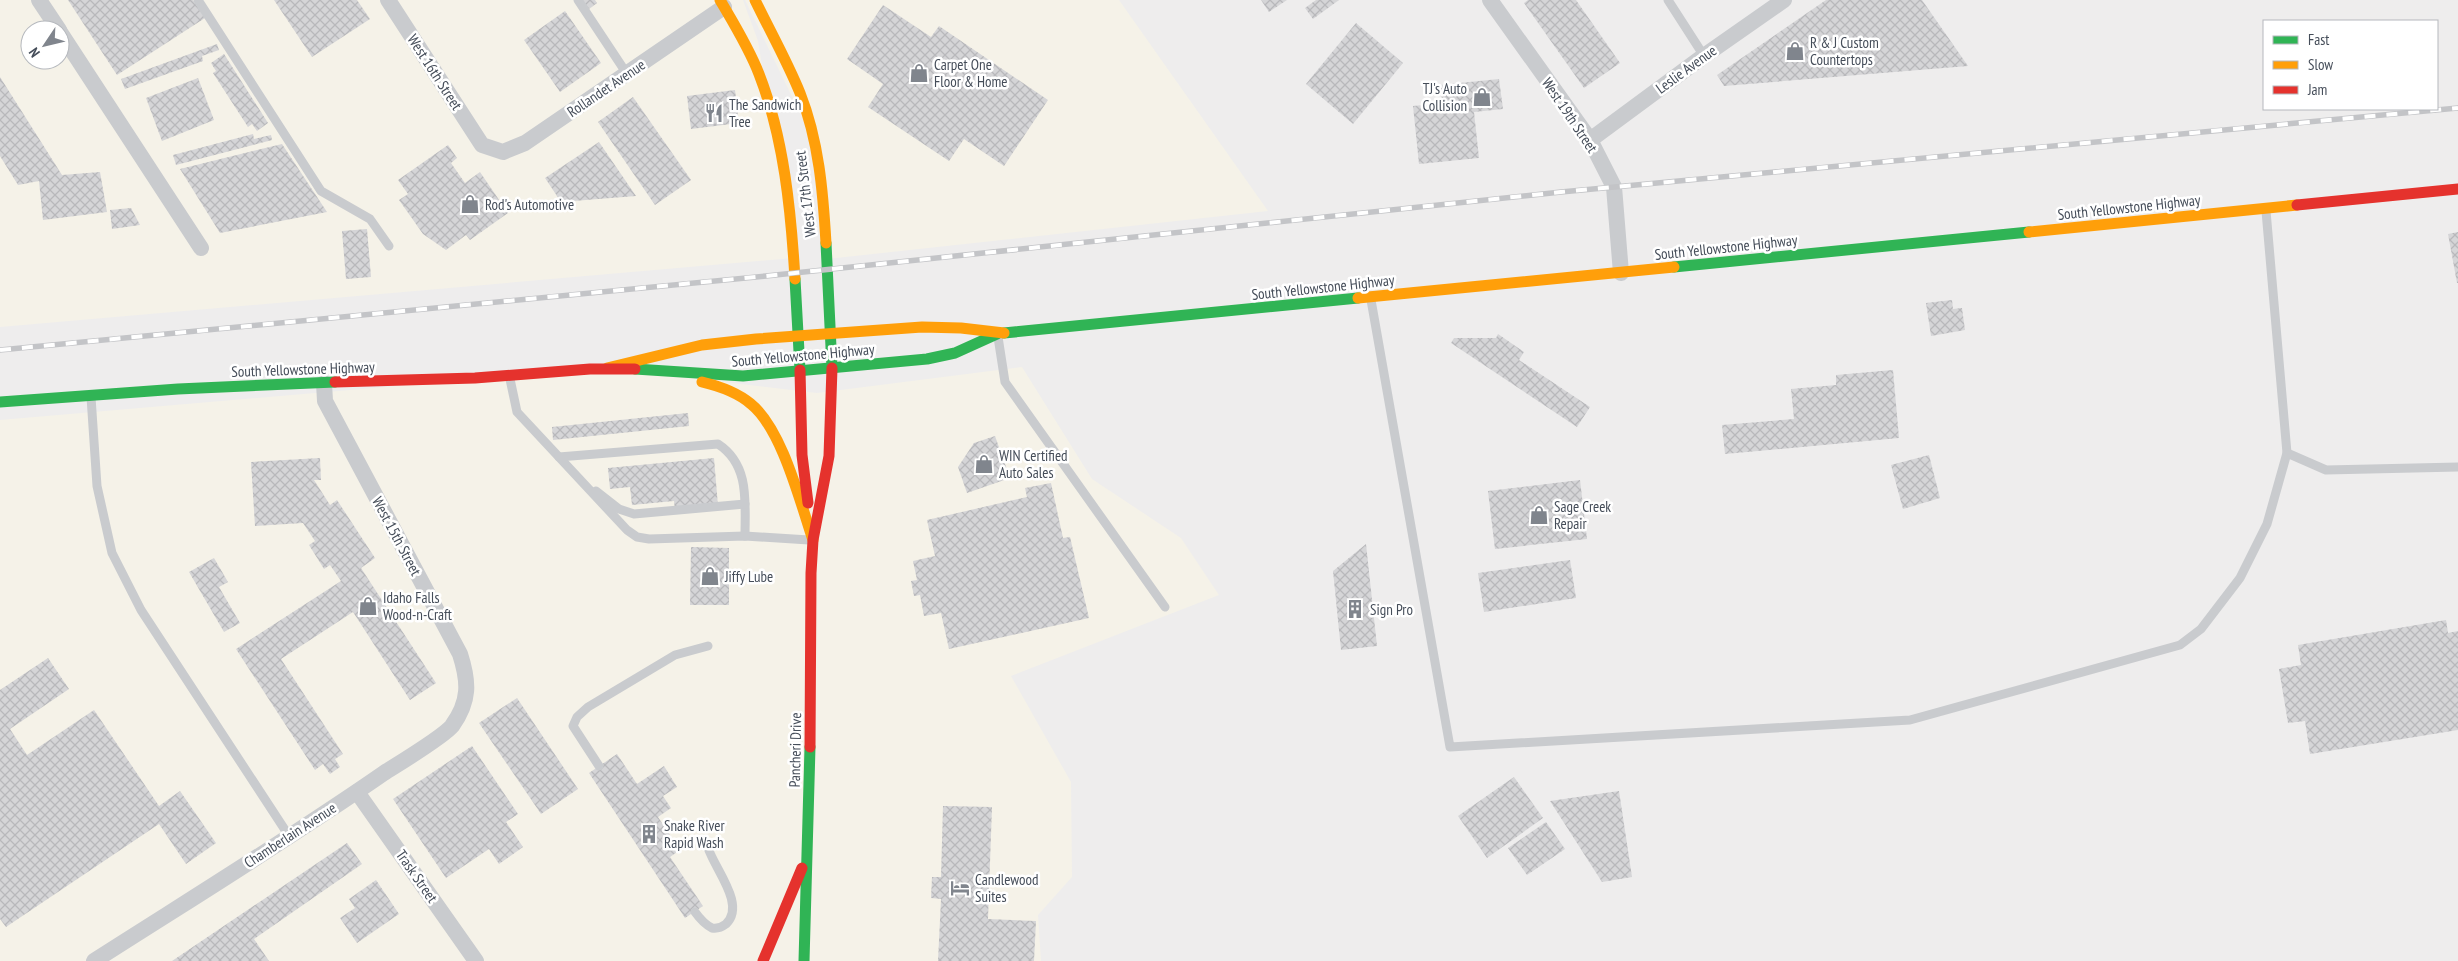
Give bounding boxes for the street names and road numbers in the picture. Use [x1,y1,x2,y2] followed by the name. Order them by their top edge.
[403,31,467,113] street label: West 16th Street
[1652,41,1720,97] street label: Leslie Avenue
[563,55,649,121] street label: Rollandet Avenue
[1538,74,1602,156] street label: West 19th Street
[790,150,820,238] street label: West 17th Street
[2057,190,2202,224] street label: South Yellowstone Highway
[1654,230,1799,264] street label: South Yellowstone Highway
[1251,270,1396,304] street label: South Yellowstone Highway
[731,339,876,371] street label: South Yellowstone Highway
[231,357,375,381] street label: South Yellowstone Highway
[368,493,426,579] street label: West 15th Street
[785,712,805,788] street label: Pancheri Drive
[240,798,340,872] street label: Chamberlain Avenue
[392,846,442,906] street label: Trask Street

